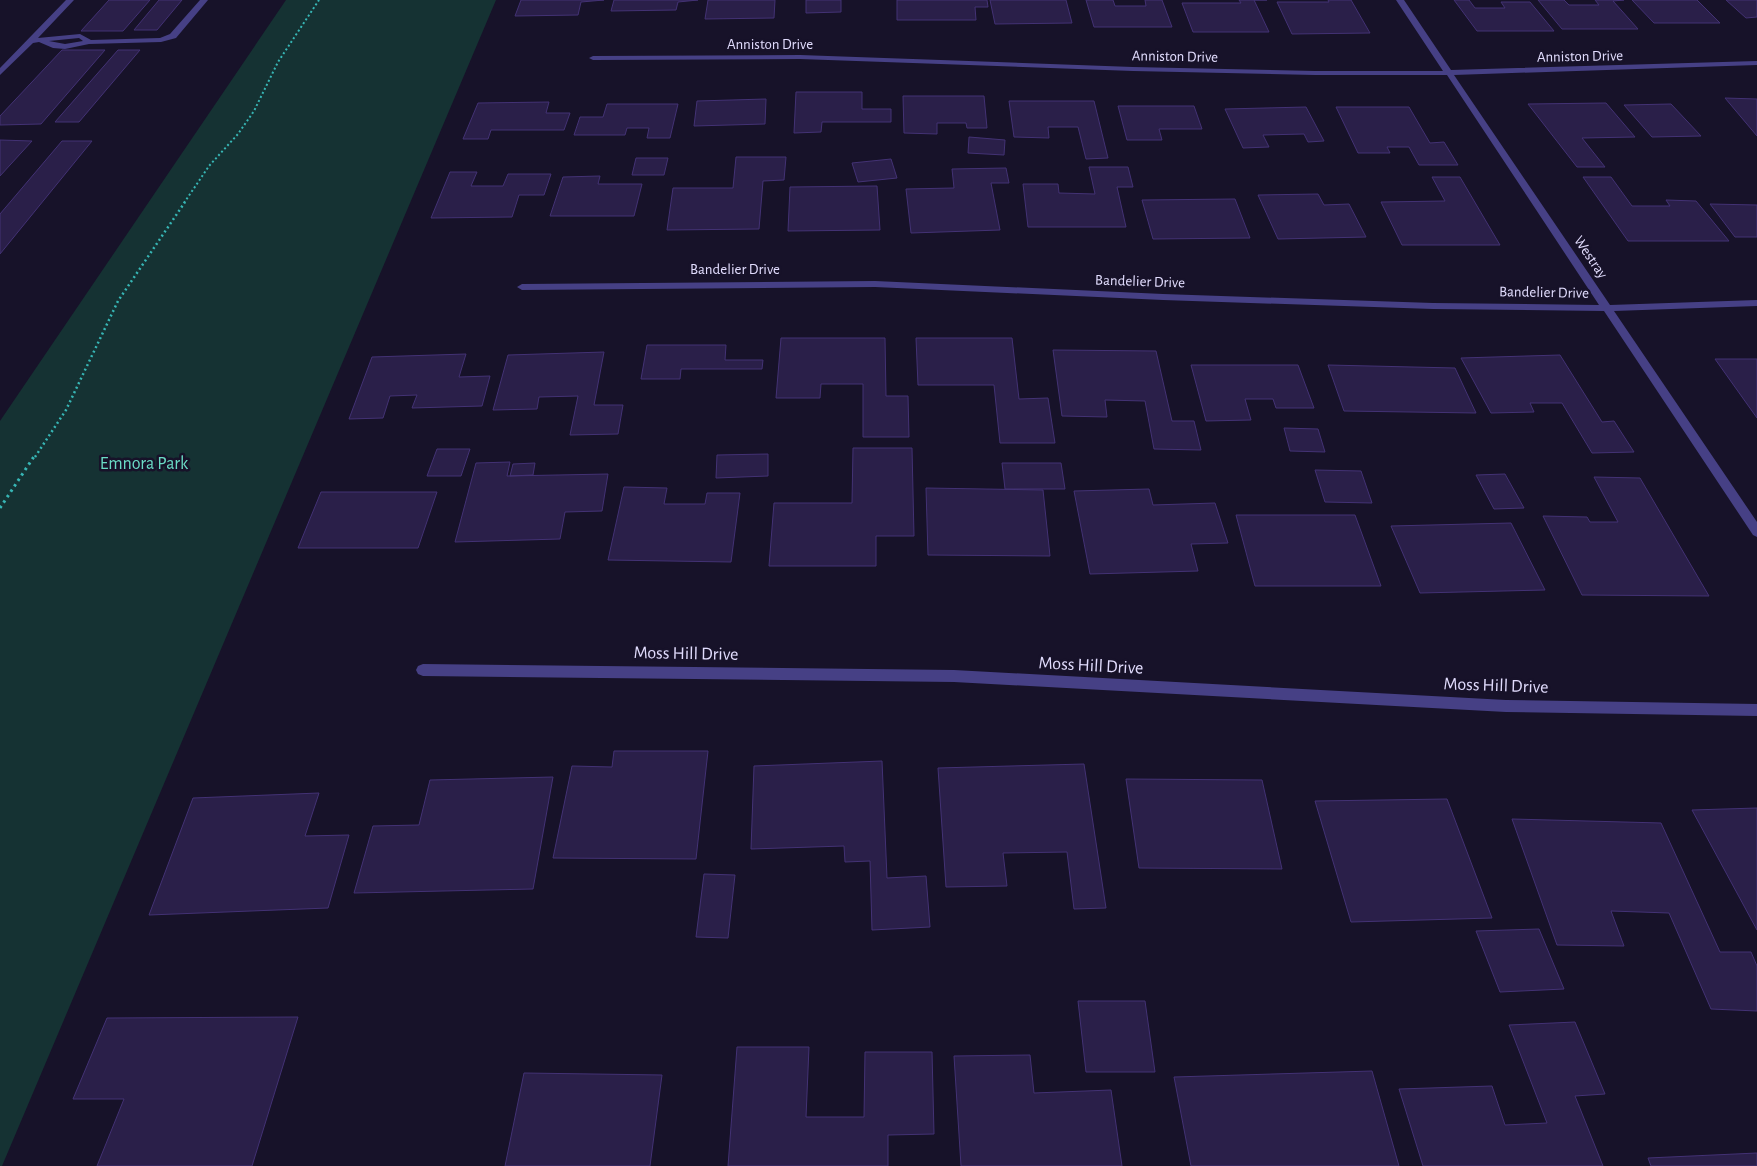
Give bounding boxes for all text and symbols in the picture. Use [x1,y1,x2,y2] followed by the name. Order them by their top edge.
[727,37,813,52] street label: Anniston Drive
[1132,48,1218,65] street label: Anniston Drive
[1537,48,1623,65] street label: Anniston Drive
[1571,233,1611,282] street label: Westray
[690,262,780,277] street label: Bandelier Drive
[1095,272,1185,291] street label: Bandelier Drive
[1499,284,1589,301] street label: Bandelier Drive
[100,455,189,473] park label: Emnora Park
[633,644,739,664] street label: Moss Hill Drive
[1038,654,1144,678] street label: Moss Hill Drive
[1443,675,1549,697] street label: Moss Hill Drive

